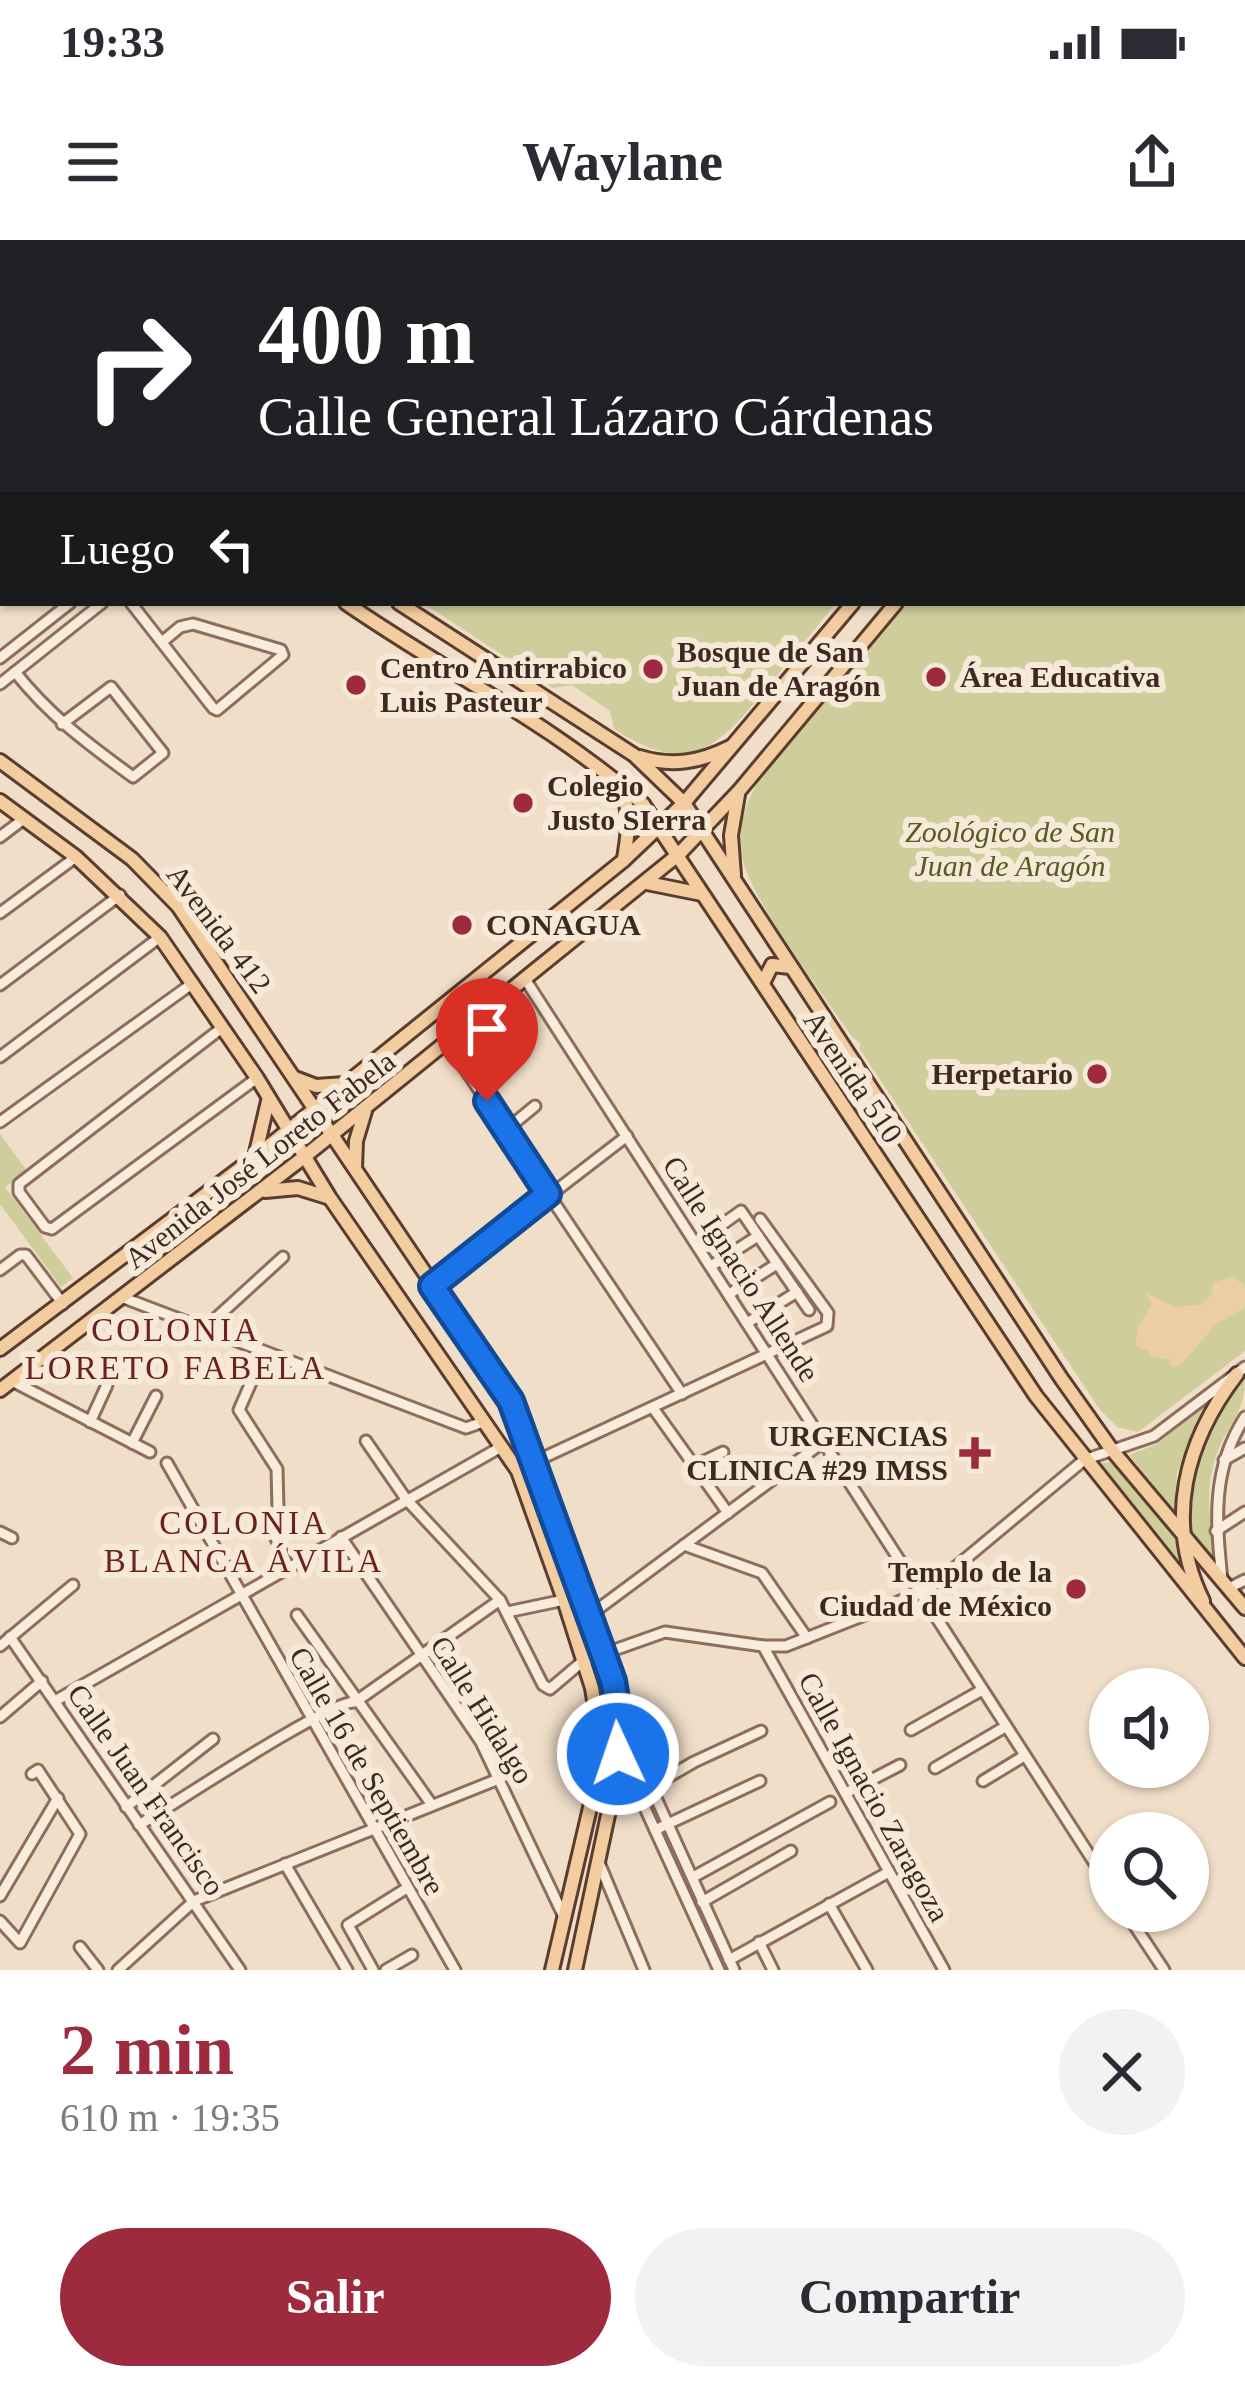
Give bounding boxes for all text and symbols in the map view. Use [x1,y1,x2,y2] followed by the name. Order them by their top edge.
[60,17,165,67] text: 19:33
[60,129,126,195] icon: menu
[1119,129,1185,195] icon: share
[522,132,723,192] text: Waylane
[60,288,216,444] icon: right
[258,288,475,381] text: 400 m
[258,387,934,447] text: Calle General Lázaro Cárdenas
[199,516,265,582] icon: left
[60,524,175,574] text: Luego
[677,635,881,702] place label: Bosque de San Juan de Aragón
[380,651,627,718] place label: Centro Antirrabico Luis Pasteur
[640,656,666,682] marker: Bosque de San Juan de Aragón
[960,660,1160,693] place label: Área Educativa
[923,664,949,690] marker: Área Educativa
[343,672,369,698] marker: Centro Antirrabico Luis Pasteur
[547,769,706,836] place label: Colegio Justo SIerra
[510,790,536,816] marker: Colegio Justo SIerra
[905,815,1115,882] park label: Zoológico de San Juan de Aragón
[161,858,278,999] street label: Avenida 412
[486,908,641,941] place label: CONAGUA
[449,912,475,938] marker: CONAGUA
[436,978,538,1101] pin
[454,996,520,1062] icon: arrive
[797,1005,910,1149] street label: Avenida 510
[118,1044,401,1275] street label: Avenida José Loreto Fabela
[931,1057,1073,1090] place label: Herpetario
[1084,1061,1110,1087] marker: Herpetario
[656,1150,826,1387] street label: Calle Ignacio Allende
[25,1312,327,1386] district label: COLONIA LORETO FABELA
[686,1419,948,1486] place label: URGENCIAS CLINICA #29 IMSS
[959,1437,991,1469] marker: URGENCIAS CLINICA #29 IMSS
[104,1505,384,1579] district label: COLONIA BLANCA ÁVILA
[819,1555,1052,1622] place label: Templo de la Ciudad de México
[1063,1576,1089,1602] marker: Templo de la Ciudad de México
[424,1630,541,1789] street label: Calle Hidalgo
[283,1641,452,1901] street label: Calle 16 de Septiembre
[792,1666,957,1927] street label: Calle Ignacio Zaragoza
[1089,1668,1209,1932] map controls
[1089,1668,1209,1788] button: sound
[61,1678,232,1902] street label: Calle Juan Francisco
[555,1691,681,1817] position arrow
[1089,1812,1209,1932] button: search
[1059,2009,1185,2135] button: close
[60,2010,234,2090] text: 2 min
[60,2096,280,2139] text: 610 m · 19:35
[60,2228,611,2366] button: Salir
[635,2228,1185,2366] button: Compartir

